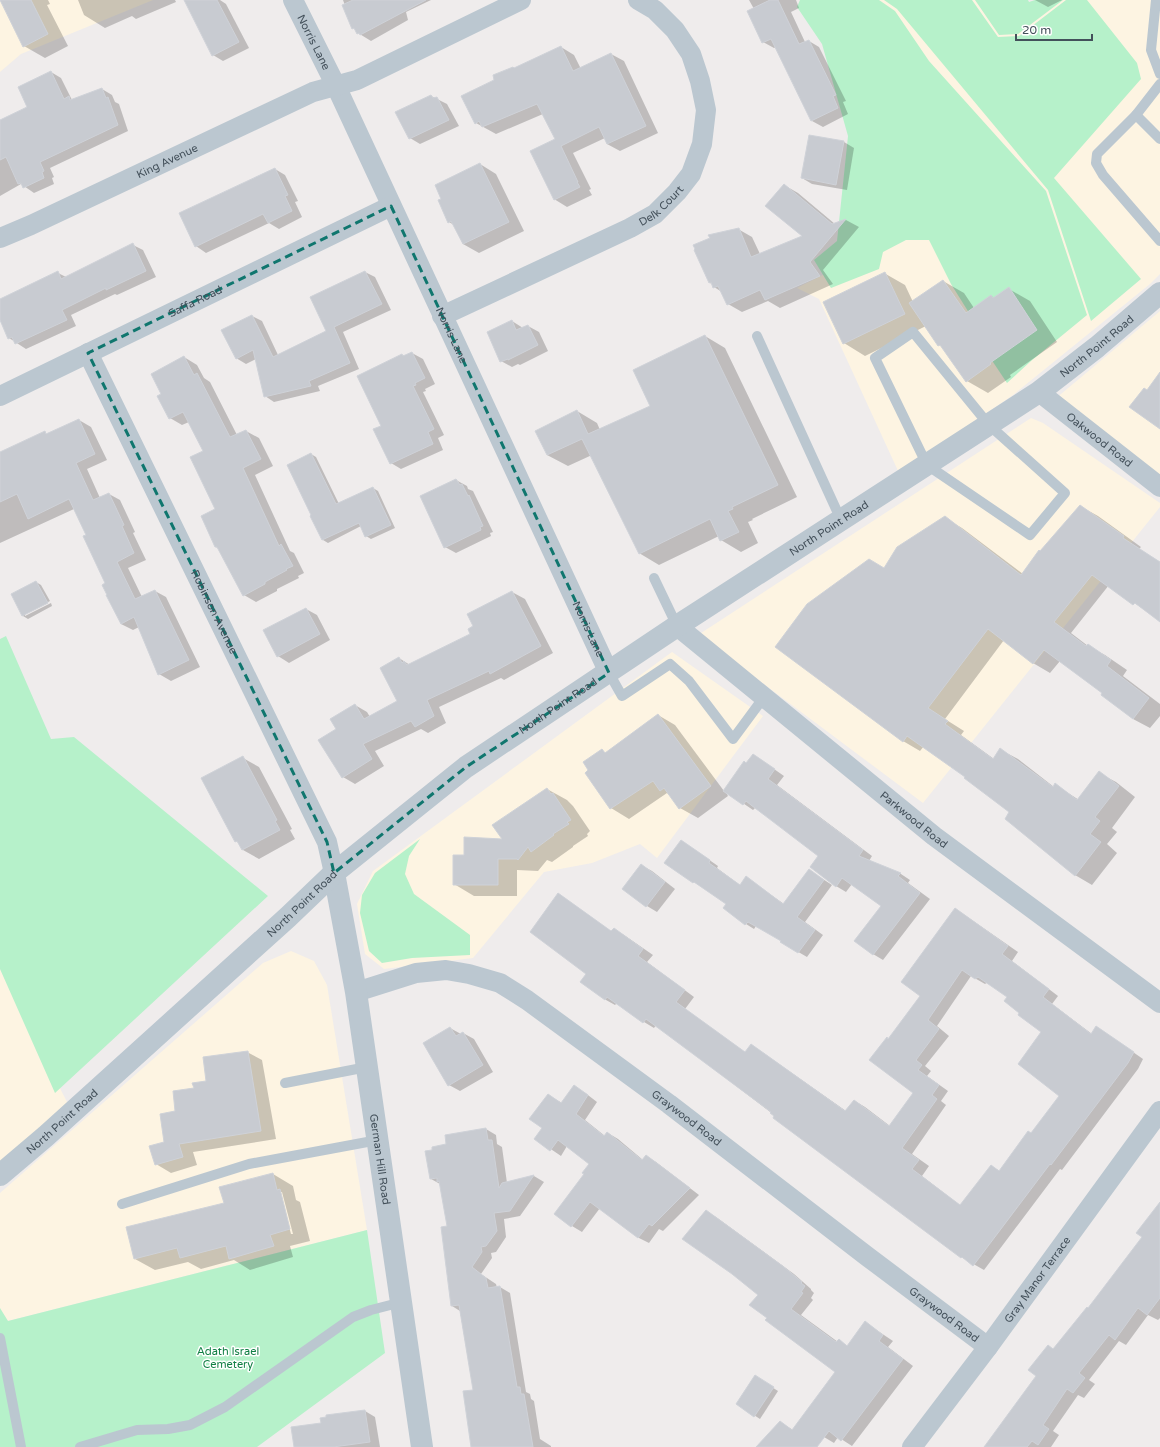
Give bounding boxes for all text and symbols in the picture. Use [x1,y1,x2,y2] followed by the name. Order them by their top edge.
[294,12,333,72] street label: Norris Lane
[1016,16,1092,42] scale bar
[1022,23,1051,37] text: 20 m
[135,141,200,181] street label: King Avenue
[636,183,686,229] street label: Delk Court
[167,283,224,320] street label: Saffa Road
[433,305,470,365] street label: Norris Lane
[1057,313,1136,380] street label: North Point Road
[1064,410,1135,470] street label: Oakwood Road
[787,498,871,559] street label: North Point Road
[188,568,240,656] street label: Robinson Avenue
[569,599,607,659] street label: Norris Lane
[516,675,600,737] street label: North Point Road
[877,789,950,851] street label: Parkwood Road
[264,868,340,940] street label: North Point Road
[24,1086,101,1157] street label: North Point Road
[649,1088,724,1149] street label: Graywood Road
[367,1113,393,1206] street label: German Hill Road
[1002,1234,1073,1326] street label: Gray Manor Terrace
[906,1284,982,1345] street label: Graywood Road
[197,1345,259,1371] park label: Adath Israel Cemetery

